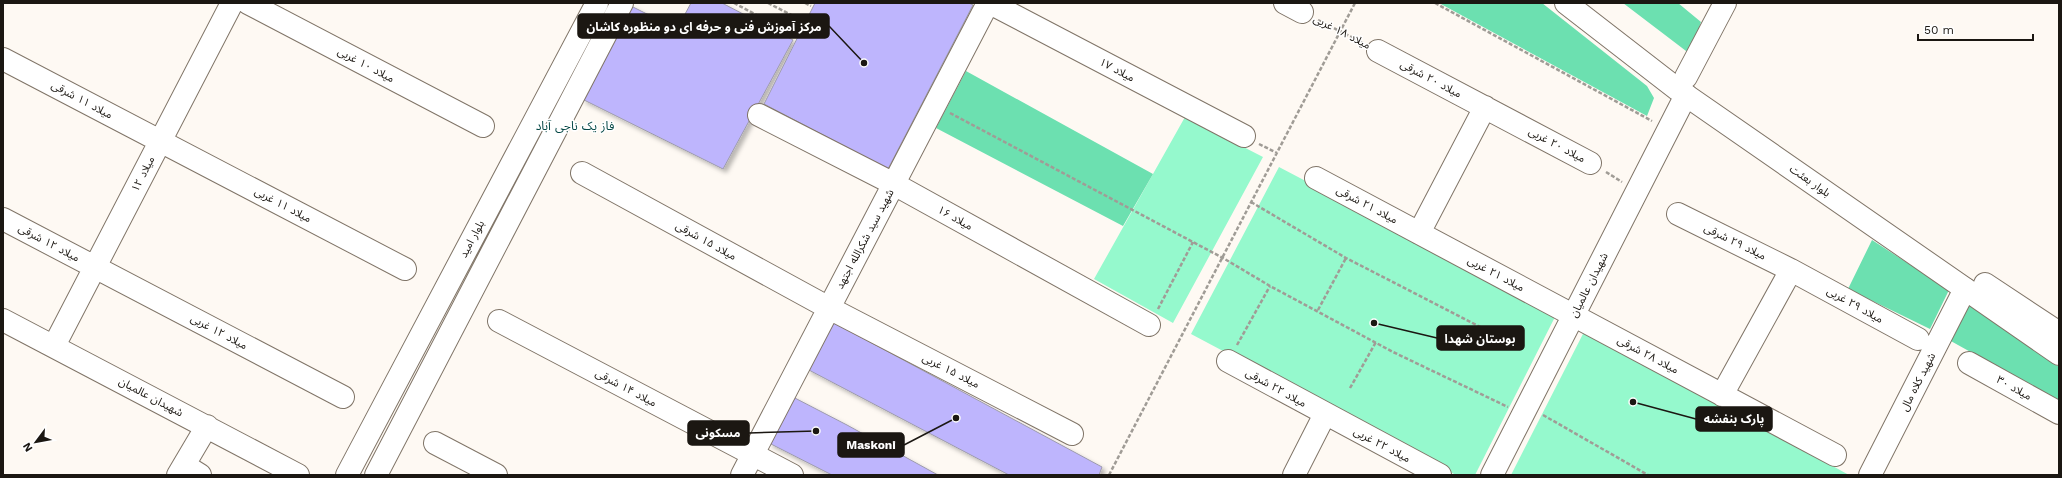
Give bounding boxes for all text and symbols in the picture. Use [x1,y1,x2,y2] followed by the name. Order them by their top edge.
[1311,12,1373,52] street label: میلاد ۱۸ غربی
[578,14,829,38] callout: مرکز آموزش فنی و حرفه ای دو منظوره کاشان
[1918,16,2033,42] scale bar
[586,20,822,34] text: مرکز آموزش فنی و حرفه ای دو منظوره کاشان
[1924,23,1954,37] text: 50 m
[335,45,397,86] street label: میلاد ۱۰ غربی
[1097,55,1137,85] street label: میلاد ۱۷
[1398,57,1464,101] street label: میلاد ۲۰ شرقی
[49,78,115,122] street label: میلاد ۱۱ شرقی
[536,119,614,133] district label: فاز یک ناجی آباد
[1526,125,1588,166] street label: میلاد ۲۰ غربی
[129,154,158,194] street label: میلاد ۱۲
[1787,162,1833,200] street label: بلوار بعثت
[1334,183,1400,227] street label: میلاد ۲۱ شرقی
[252,185,314,226] street label: میلاد ۱۱ غربی
[833,187,897,291] street label: شهید سید شکرالله اجتهد
[935,203,975,233] street label: میلاد ۱۶
[457,218,487,260] street label: بلوار امید
[673,219,739,263] street label: میلاد ۱۵ شرقی
[16,221,82,265] street label: میلاد ۱۲ شرقی
[1702,221,1768,263] street label: میلاد ۲۹ شرقی
[1567,250,1611,320] street label: شهیدان عالمیان
[1465,254,1527,295] street label: میلاد ۲۱ غربی
[1825,284,1886,326] street label: میلاد ۲۹ غربی
[188,312,250,353] street label: میلاد ۱۲ غربی
[1437,326,1524,350] callout: بوستان شهدا
[1445,332,1516,346] text: بوستان شهدا
[1615,333,1681,377] street label: میلاد ۲۸ شرقی
[1898,350,1939,413] street label: شهید کلاه مال
[920,351,982,391] street label: میلاد ۱۵ غربی
[593,366,659,410] street label: میلاد ۱۴ شرقی
[1243,366,1309,410] street label: میلاد ۲۲ شرقی
[1994,373,2034,403] street label: میلاد ۳۰
[117,375,186,420] street label: شهیدان عالمیان
[1696,407,1772,431] callout: پارک بنفشه
[1704,412,1764,428] text: پارک بنفشه
[688,421,749,445] callout: مسکونی
[16,422,56,462] north arrow
[1351,425,1413,466] street label: میلاد ۲۲ غربی
[695,426,741,440] text: مسکونی
[838,433,904,457] callout: Maskoni
[846,438,896,452] text: Maskoni
[20,440,36,454] text: N

